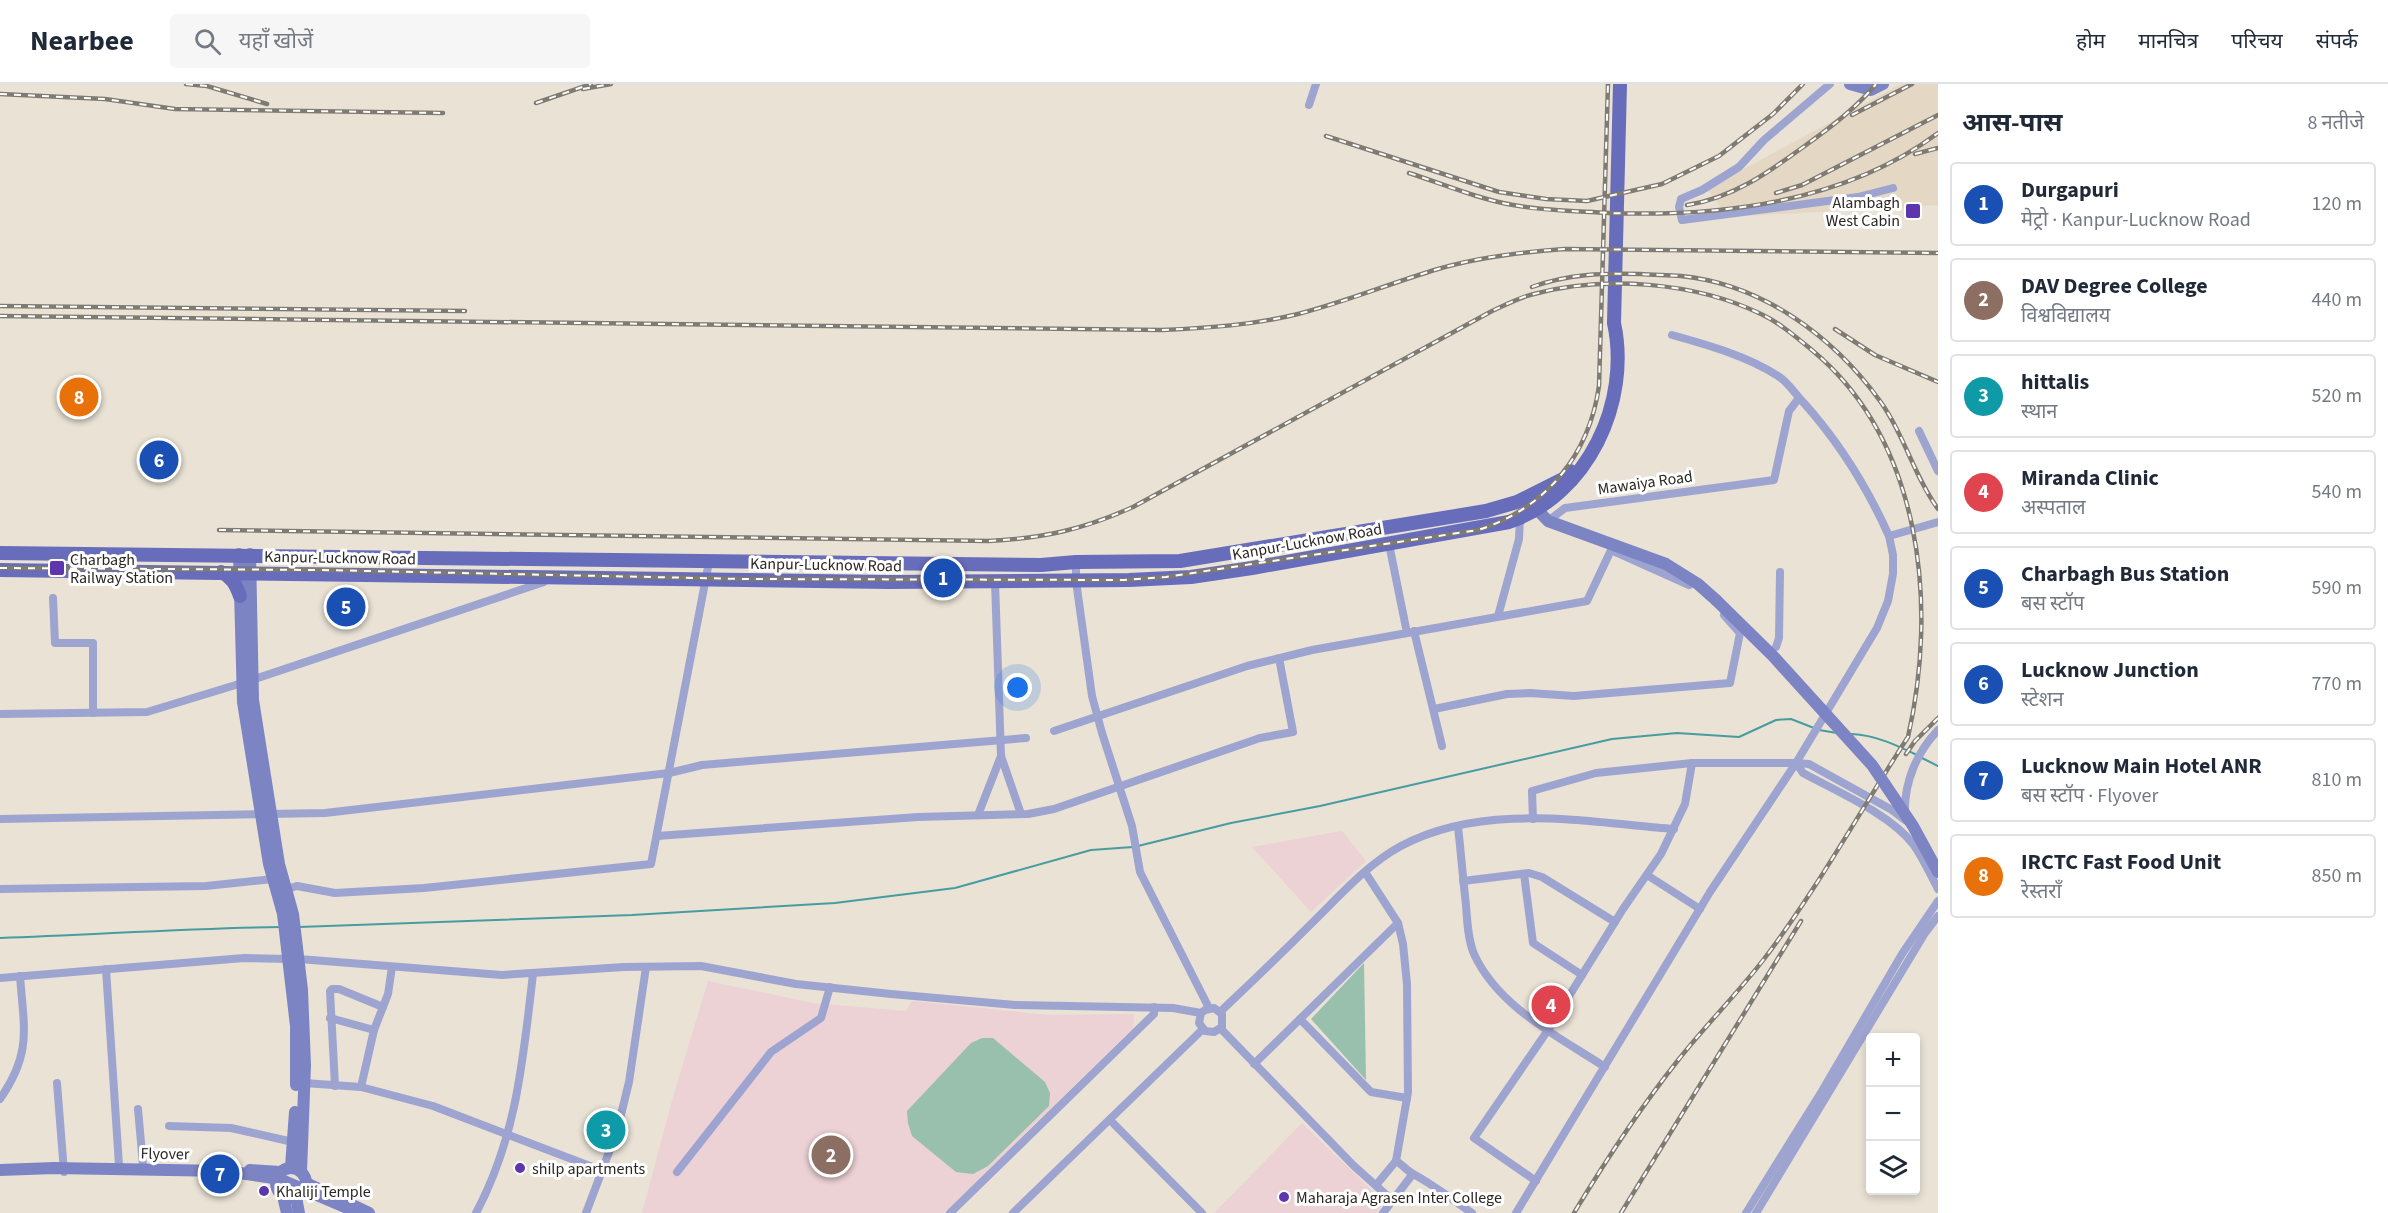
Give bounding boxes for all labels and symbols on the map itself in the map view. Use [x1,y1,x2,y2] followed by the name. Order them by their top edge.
[1826,192,1900,232] place label: Alambagh West Cabin
[1904,202,1922,220] marker: Alambagh West Cabin
[60,374,98,420] pin: 8
[140,438,178,482] pin: 6
[1596,465,1694,501] street label: Mawaiya Road
[1231,518,1384,566] street label: Kanpur-Lucknow Road
[264,546,416,570] street label: Kanpur-Lucknow Road
[70,549,173,589] place label: Charbagh Railway Station
[750,553,902,577] street label: Kanpur-Lucknow Road
[924,556,962,600] pin: 1
[48,559,66,577] marker: Charbagh Railway Station
[326,584,366,630] pin: 5
[1003,673,1032,702] your location
[1532,982,1570,1028] pin: 4
[586,1108,626,1152] pin: 3
[812,1132,850,1178] pin: 2
[140,1143,190,1165] street label: Flyover
[200,1152,240,1196] pin: 7
[532,1158,645,1180] place label: shilp apartments
[513,1161,527,1175] marker: shilp apartments
[276,1181,371,1203] place label: Khaliji Temple
[257,1184,271,1198] marker: Khaliji Temple
[1296,1187,1502,1209] place label: Maharaja Agrasen Inter College
[1277,1190,1291,1204] marker: Maharaja Agrasen Inter College

